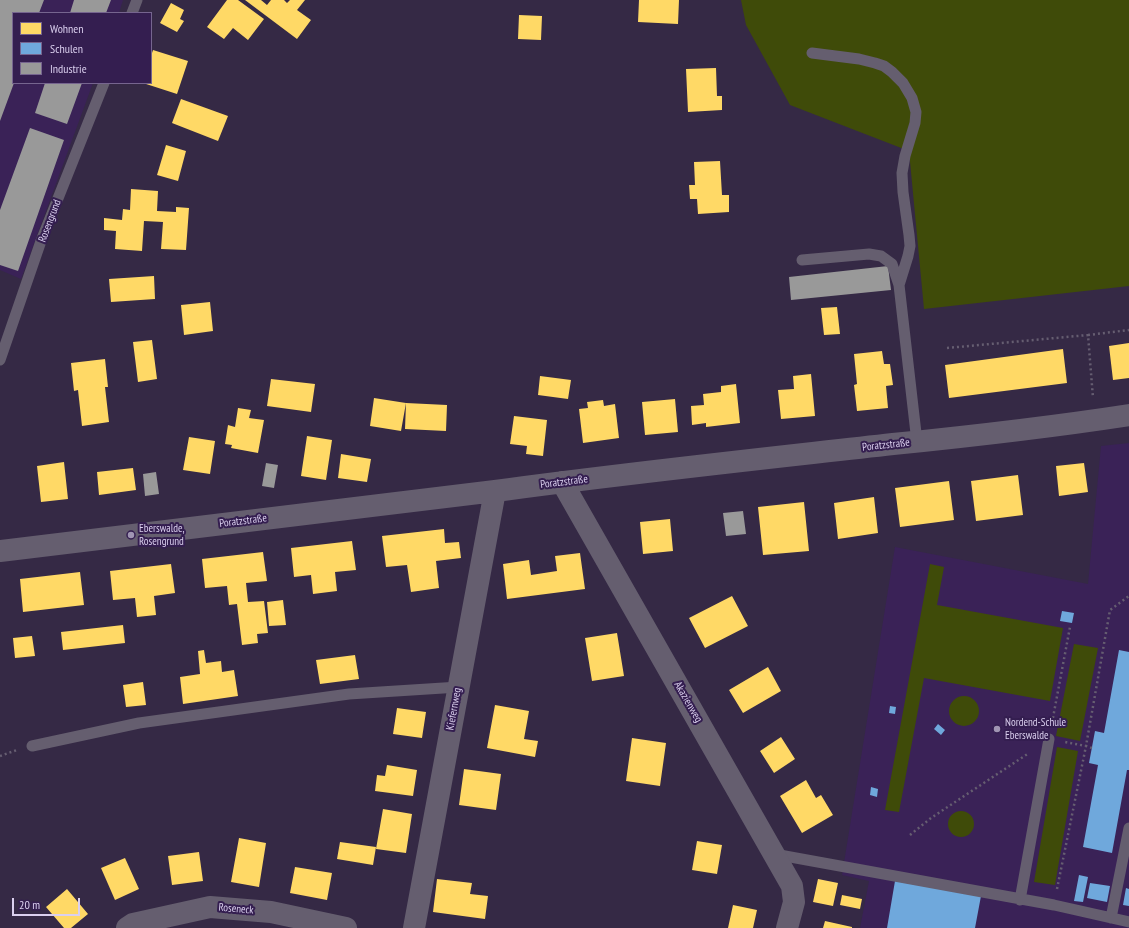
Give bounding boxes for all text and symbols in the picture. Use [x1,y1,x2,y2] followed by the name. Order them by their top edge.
[12,12,152,84] legend
[50,21,84,36] text: Wohnen
[50,41,83,56] text: Schulen
[50,61,87,76] text: Industrie
[36,198,64,244] street label: Rosengrund
[862,436,910,454] street label: Poratzstraße
[539,473,589,491] street label: Poratzstraße
[218,512,268,530] street label: Poratzstraße
[139,522,185,548] place label: Eberswalde, Rosengrund
[126,530,136,540] marker: Eberswalde, Rosengrund
[671,679,705,725] street label: Akazienweg
[444,687,464,731] street label: Kiefernweg
[1005,716,1066,742] place label: Nordend-Schule Eberswalde
[992,724,1002,734] marker: Nordend-Schule Eberswalde
[14,890,82,916] scale bar
[19,897,40,912] text: 20 m
[218,901,254,917] street label: Roseneck

